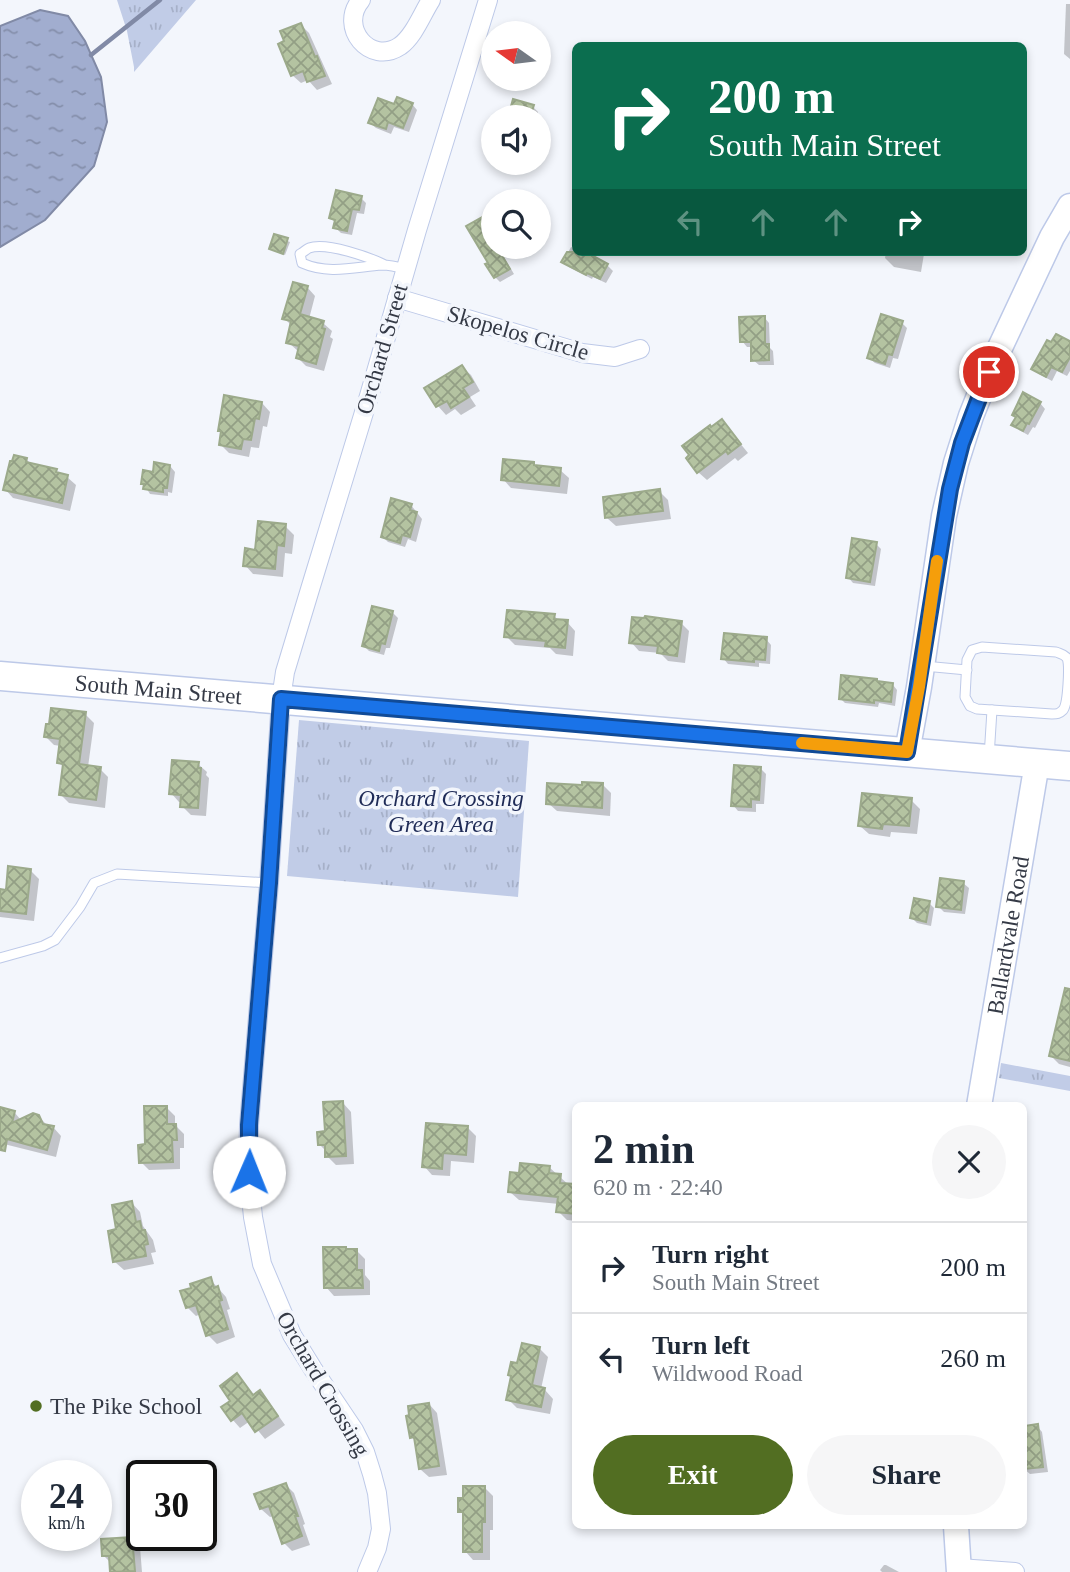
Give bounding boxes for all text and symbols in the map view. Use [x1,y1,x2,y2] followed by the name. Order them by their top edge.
[481,21,551,91] north arrow
[481,21,551,259] map controls
[708,69,835,124] text: 200 m
[593,70,684,161] icon: right
[481,105,551,175] button: sound
[708,127,941,163] text: South Main Street
[481,189,551,259] button: search
[671,203,709,241] icon: left
[744,203,782,241] icon: ahead
[817,203,855,241] icon: ahead
[890,203,928,241] icon: right
[351,280,413,417] street label: Orchard Street
[444,301,592,365] street label: Skopelos Circle
[959,342,1019,402] pin
[970,353,1008,391] icon: arrive
[74,670,244,709] street label: South Main Street
[358,786,524,837] park label: Orchard Crossing Green Area
[982,854,1034,1017] street label: Ballardvale Road
[932,1125,1006,1199] button: close
[593,1126,695,1172] text: 2 min
[212,1135,286,1209] position arrow
[593,1175,723,1200] text: 620 m · 22:40
[652,1240,769,1269] text: Turn right
[593,1249,631,1287] icon: right
[940,1253,1006,1282] text: 200 m
[652,1270,819,1295] text: South Main Street
[271,1307,375,1461] street label: Orchard Crossing
[652,1331,750,1360] text: Turn left
[593,1340,631,1378] icon: left
[940,1344,1006,1373] text: 260 m
[652,1361,802,1386] text: Wildwood Road
[50,1394,202,1419] place label: The Pike School
[28,1398,44,1414] marker: The Pike School
[593,1435,793,1515] button: Exit
[807,1435,1006,1515] button: Share
[126,1460,217,1551] speed limit sign: 30
[49,1477,84,1516] text: 24
[48,1513,85,1533] text: km/h

